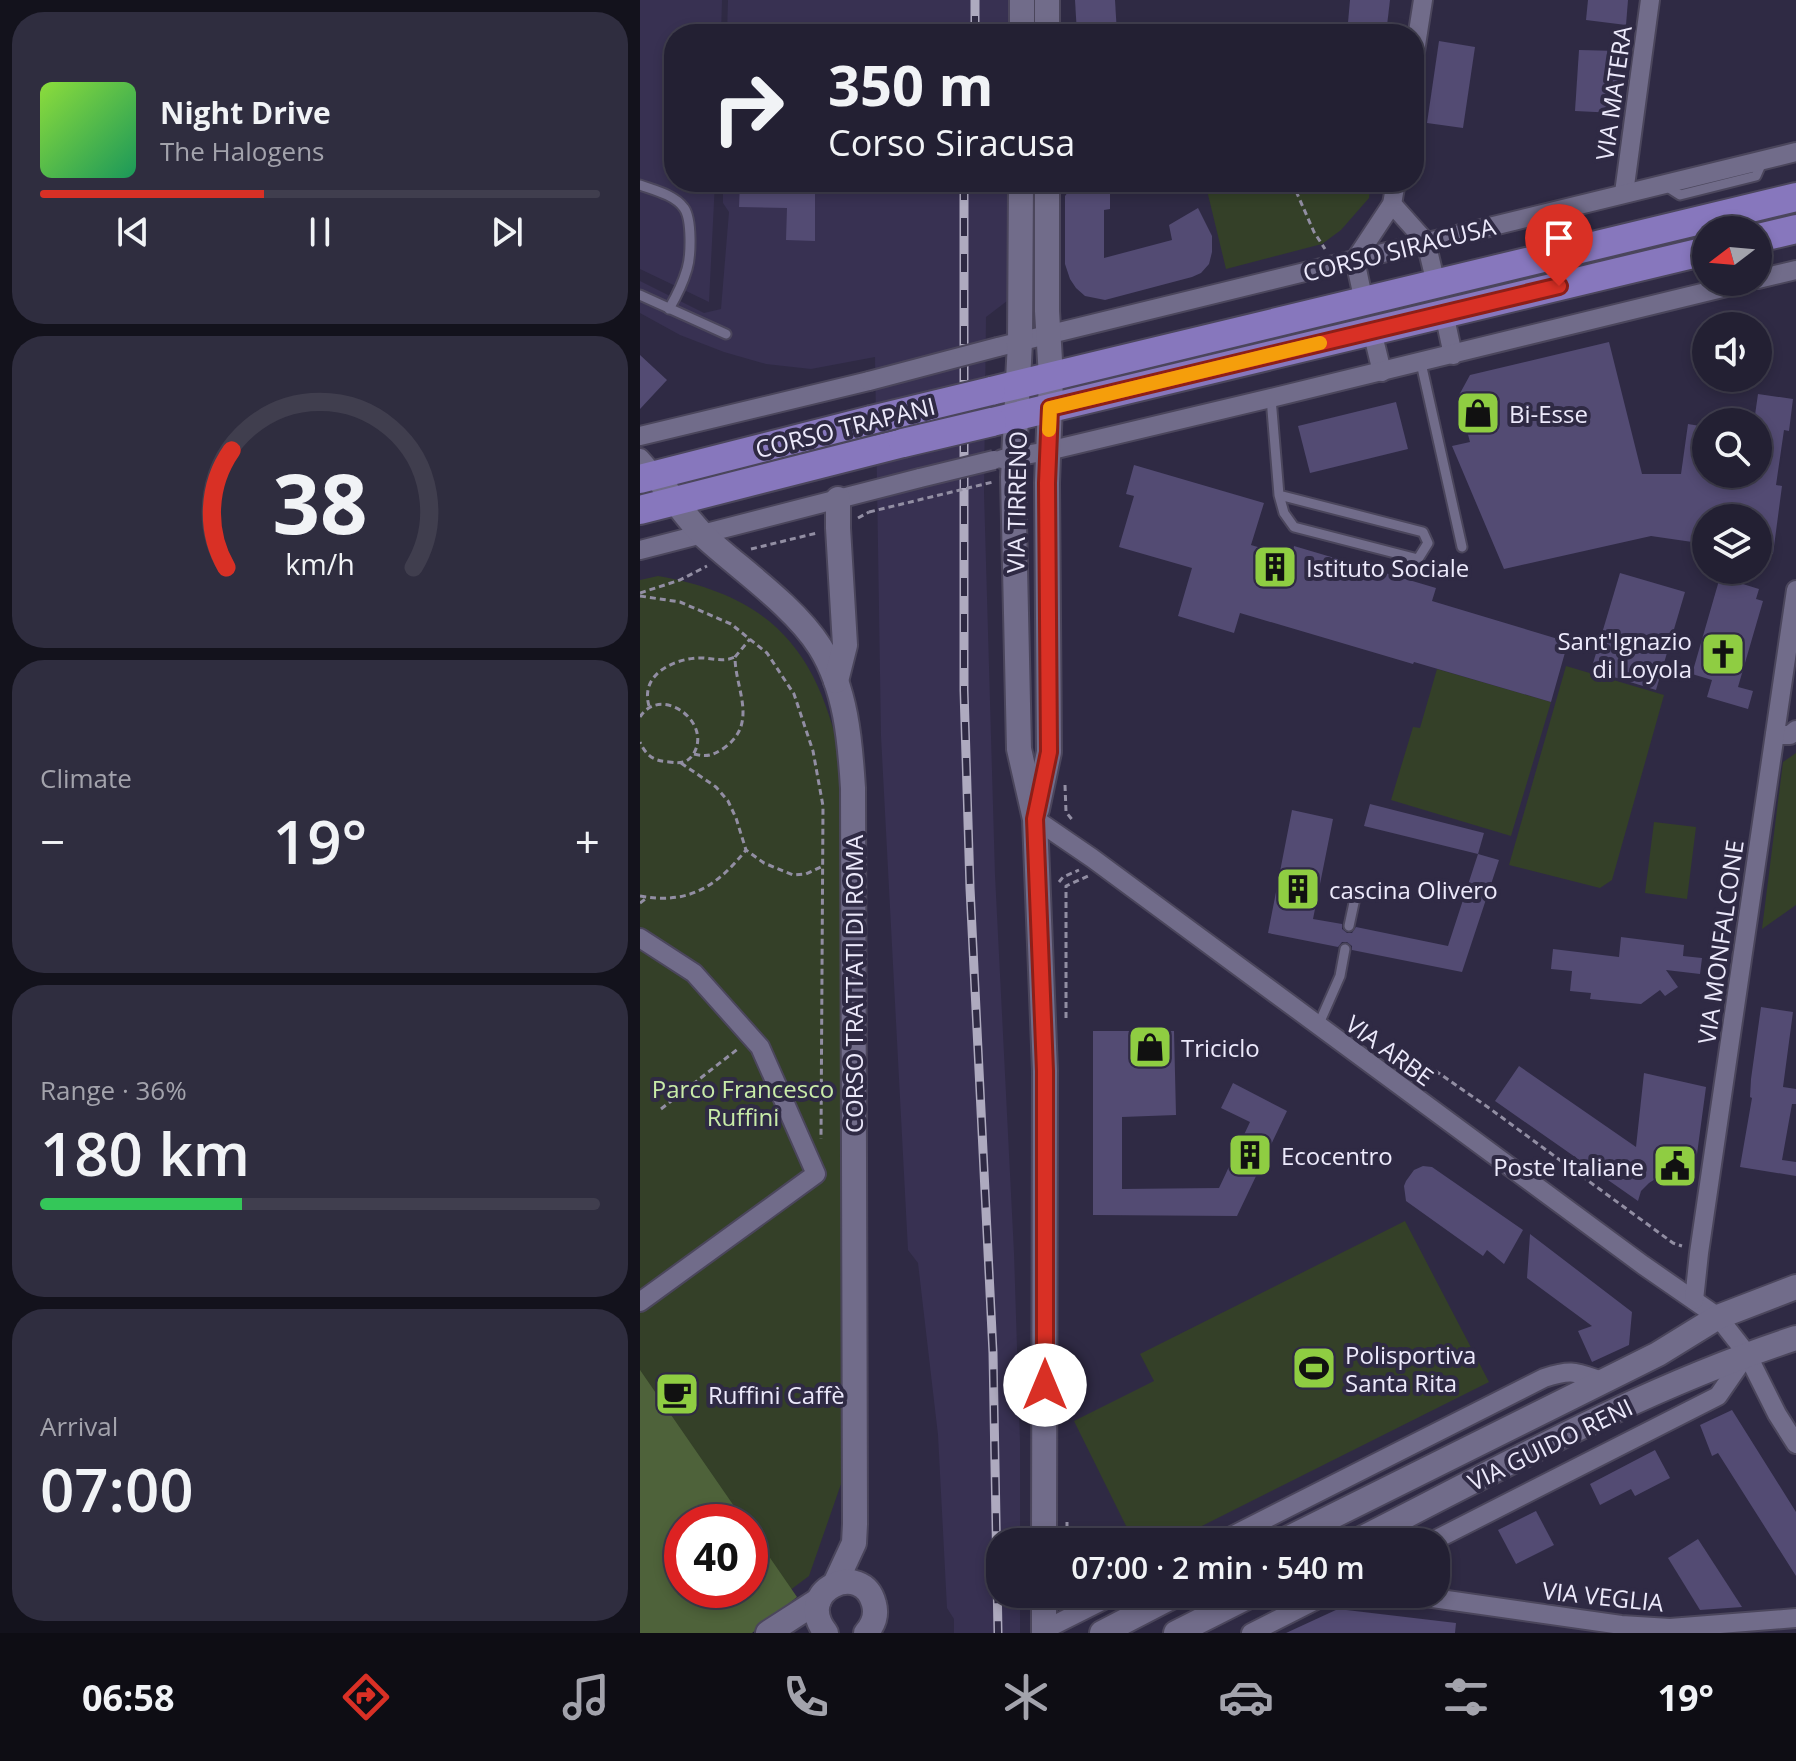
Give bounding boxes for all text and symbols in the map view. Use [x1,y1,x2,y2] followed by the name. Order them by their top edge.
[1587,23,1639,163] street label: VIA MATERA
[828,46,994,122] text: 350 m
[696,56,800,160] icon: right
[160,92,331,133] text: Night Drive
[828,118,1075,167] text: Corso Siracusa
[160,133,325,169] text: The Halogens
[1525,204,1593,286] pin
[1299,209,1500,289] street label: CORSO SIRACUSA
[111,210,155,254] icon: previous
[298,210,342,254] icon: pause
[485,210,529,254] icon: next
[1537,216,1581,260] icon: arrive
[1692,216,1772,296] north arrow
[1692,216,1772,584] map controls
[1692,312,1772,392] button: sound
[752,389,938,465] street label: CORSO TRAPANI
[1454,389,1502,437] shop icon: Bi-Esse
[1509,397,1588,430] place label: Bi-Esse
[1692,408,1772,488] button: search
[998,431,1034,573] street label: VIA TIRRENO
[272,445,368,558] text: 38
[1692,504,1772,584] button: layers
[1251,543,1299,591] building icon: Istituto Sociale
[285,544,355,583] text: km/h
[1306,551,1469,584] place label: Istituto Sociale
[1557,624,1692,685] place label: Sant'Ignazio di Loyola
[1699,630,1747,678] church icon: Sant'Ignazio di Loyola
[40,760,132,796] text: Climate
[273,800,367,882] text: 19°
[40,811,65,871] text: −
[575,811,600,871] text: +
[837,834,870,1133] street label: CORSO TRATTATI DI ROMA
[1689,838,1751,1046] street label: VIA MONFALCONE
[1274,865,1322,913] building icon: cascina Olivero
[1329,873,1498,906] place label: cascina Olivero
[1339,1007,1441,1093] street label: VIA ARBE
[1126,1023,1174,1071] shop icon: Triciclo
[1181,1031,1260,1064] place label: Triciclo
[40,1072,187,1108] text: Range · 36%
[652,1072,834,1133] park label: Parco Francesco Ruffini
[40,1112,250,1194] text: 180 km
[1226,1131,1274,1179] building icon: Ecocentro
[1281,1139,1393,1172] place label: Ecocentro
[1651,1142,1699,1190] public building icon: Poste Italiane
[1493,1150,1644,1183] place label: Poste Italiane
[1345,1338,1476,1399] place label: Polisportiva Santa Rita
[1003,1343,1087,1427] position arrow
[1290,1344,1338,1392] sports icon: Polisportiva Santa Rita
[653,1370,701,1418] cafe icon: Ruffini Caffè
[708,1378,845,1411] place label: Ruffini Caffè
[1462,1390,1638,1498] street label: VIA GUIDO RENI
[40,1408,118,1444] text: Arrival
[40,1448,194,1530] text: 07:00
[664,1504,768,1608] speed limit sign: 40
[1071,1547,1365,1588] text: 07:00 · 2 min · 540 m
[1541,1573,1666,1619] street label: VIA VEGLIA
[338,1669,394,1725] icon: directions
[558,1669,614,1725] icon: music
[778,1669,834,1725] icon: phone
[998,1669,1054,1725] icon: climate
[1218,1669,1274,1725] icon: car
[1438,1669,1494,1725] icon: filters
[82,1673,175,1722] text: 06:58
[1657,1673,1714,1722] text: 19°

